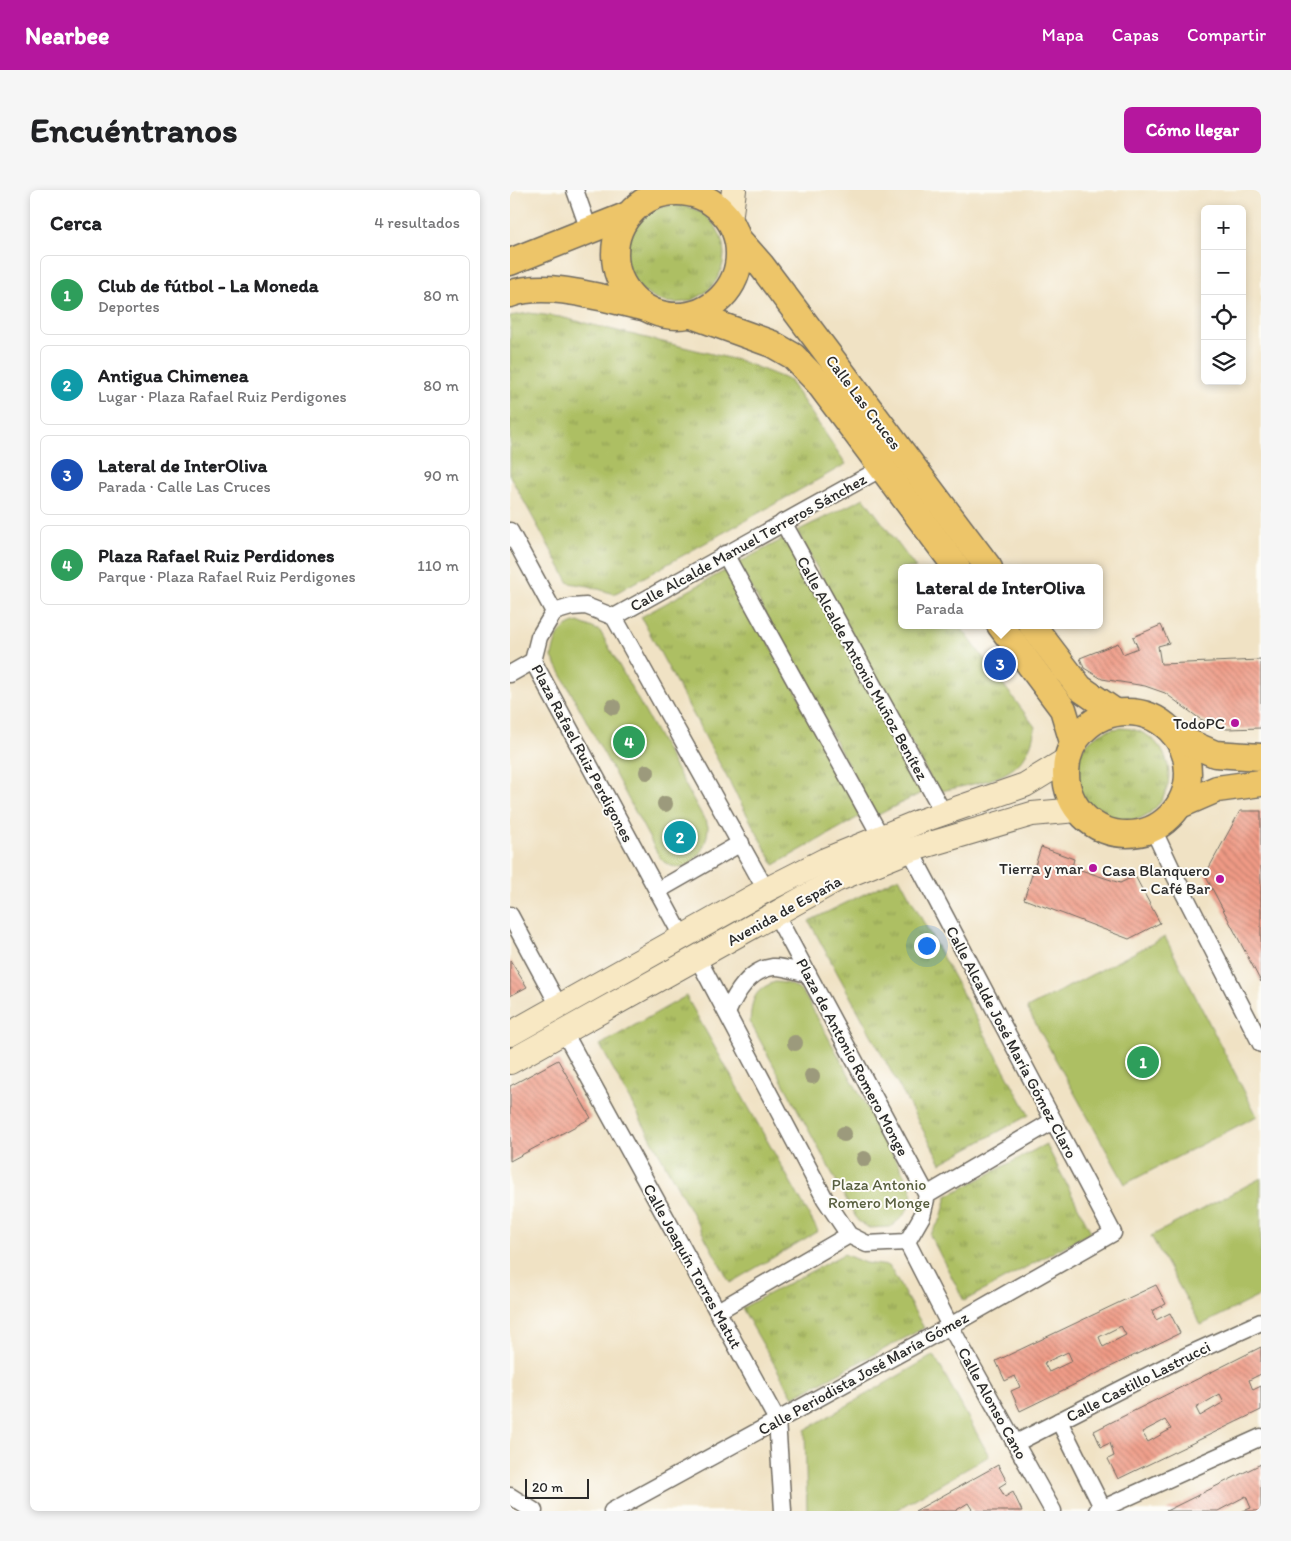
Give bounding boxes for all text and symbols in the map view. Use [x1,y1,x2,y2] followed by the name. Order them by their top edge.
[25,21,109,50] text: Nearbee
[1042,24,1084,46] text: Mapa
[1112,24,1159,46] text: Capas
[1187,24,1266,46] text: Compartir
[1124,107,1261,153] button: Cómo llegar
[30,109,238,151] text: Encuéntranos
[1201,205,1246,385] map controls
[1201,205,1246,250] button: +
[50,210,102,235] text: Cerca
[374,213,460,232] text: 4 resultados
[1201,250,1246,295] button: −
[98,274,319,297] text: Club de fútbol - La Moneda
[63,286,71,305] text: 1
[423,286,459,305] text: 80 m
[1201,295,1246,340] button: locate
[98,297,160,316] text: Deportes
[1201,340,1246,385] button: layers
[822,351,905,453] street label: Calle Las Cruces
[98,364,249,387] text: Antigua Chimenea
[63,376,71,395] text: 2
[423,376,459,395] text: 80 m
[98,387,347,406] text: Lugar · Plaza Rafael Ruiz Perdigones
[98,454,268,477] text: Lateral de InterOliva
[63,466,71,485] text: 3
[424,466,459,485] text: 90 m
[627,469,870,616] street label: Calle Alcalde Manuel Terreros Sánchez
[98,477,271,496] text: Parada · Calle Las Cruces
[98,544,335,567] text: Plaza Rafael Ruiz Perdidones
[793,553,933,784] street label: Calle Alcalde Antonio Muñoz Benítez
[62,556,72,575] text: 4
[417,556,459,575] text: 110 m
[898,564,1103,629] popup
[98,567,356,586] text: Parque · Plaza Rafael Ruiz Perdigones
[916,576,1085,599] text: Lateral de InterOliva
[916,599,964,618] text: Parada
[984,645,1016,683] pin: 3
[528,661,638,845] street label: Plaza Rafael Ruiz Perdigones
[1173,714,1225,733] place label: TodoPC
[1229,717,1241,729] marker: TodoPC
[613,723,645,761] pin: 4
[664,818,696,856] pin: 2
[999,859,1083,878] place label: Tierra y mar
[1102,861,1210,898] place label: Casa Blanquero - Café Bar
[1087,862,1099,874] marker: Tierra y mar
[724,871,845,950] street label: Avenida de España
[1214,873,1226,885] marker: Casa Blanquero - Café Bar
[942,923,1081,1162] street label: Calle Alcalde José María Gómez Claro
[914,933,940,959] your location
[792,955,913,1159] street label: Plaza de Antonio Romero Monge
[1127,1043,1159,1081] pin: 1
[828,1175,930,1212] park label: Plaza Antonio Romero Monge
[639,1180,746,1352] street label: Calle Joaquín Torres Matut
[755,1307,972,1439] street label: Calle Periodista José María Gómez
[1063,1337,1213,1426] street label: Calle Castillo Lastrucci
[954,1344,1031,1463] street label: Calle Alonso Cano
[525,1476,589,1499] scale bar
[532,1479,563,1496] text: 20 m

